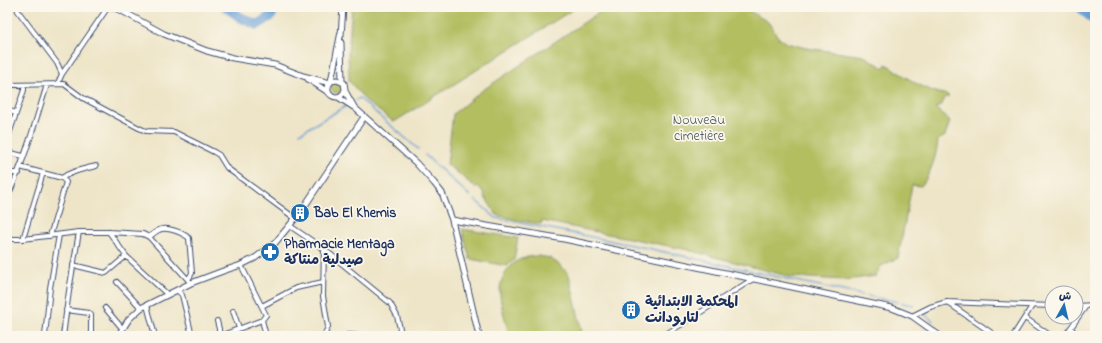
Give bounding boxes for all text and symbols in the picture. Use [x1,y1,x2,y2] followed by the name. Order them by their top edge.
[673,110,725,147] park label: Nouveau cimetière
[289,202,311,224] building icon: Bab El Khemis
[313,203,396,224] place label: Bab El Khemis
[284,234,395,271] place label: Pharmacie Mentaga صيدلية منتاكة
[259,241,281,263] pharmacy icon: Pharmacie Mentaga صيدلية منتاكة
[1044,285,1084,325] north arrow
[1058,287,1072,305] text: ش
[645,292,738,329] place label: المحكمة الابتدائية لتارودانت
[620,299,642,321] building icon: المحكمة الابتدائية لتارودانت

